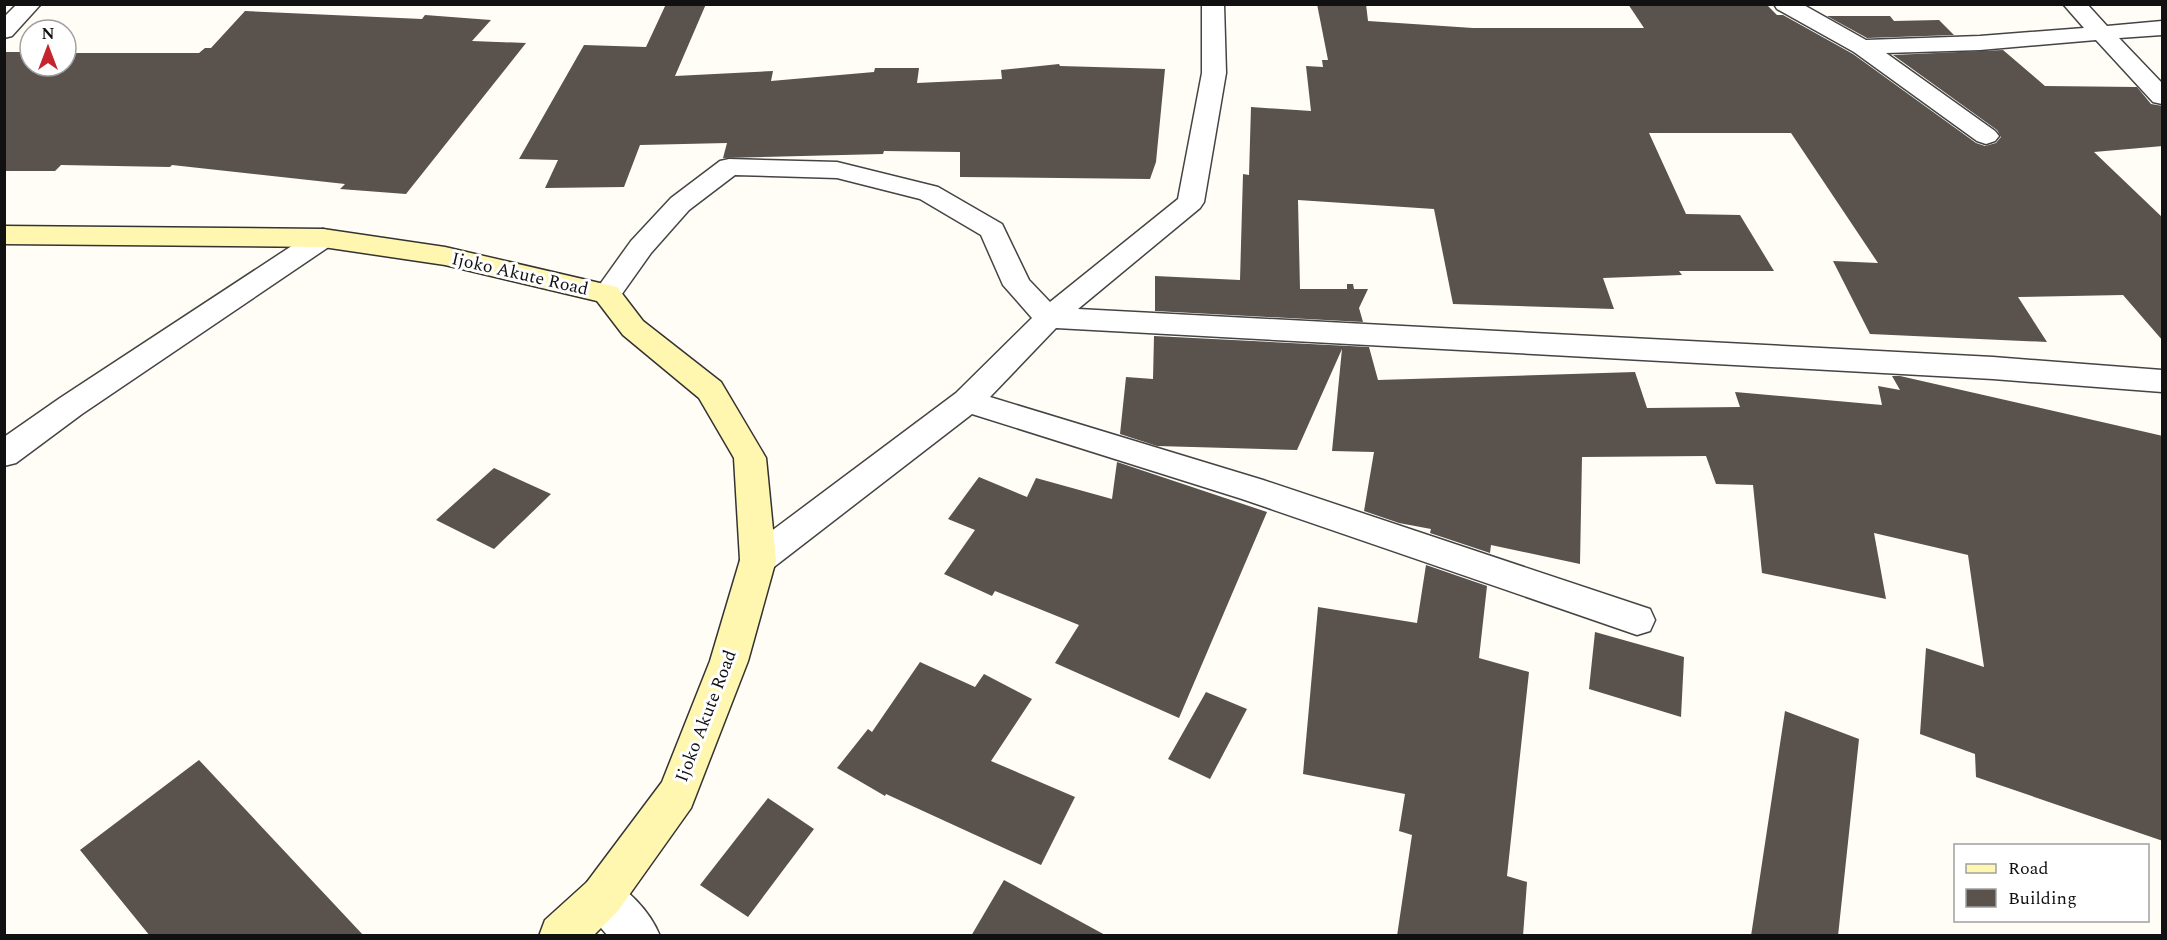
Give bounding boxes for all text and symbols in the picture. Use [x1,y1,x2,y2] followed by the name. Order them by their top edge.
[18,18,78,78] north arrow
[41,22,55,46] text: N
[449,245,591,303] street label: Ijoko Akute Road
[668,646,744,786] street label: Ijoko Akute Road
[1954,844,2149,922] legend
[2008,855,2049,882] text: Road
[2008,885,2077,912] text: Building

